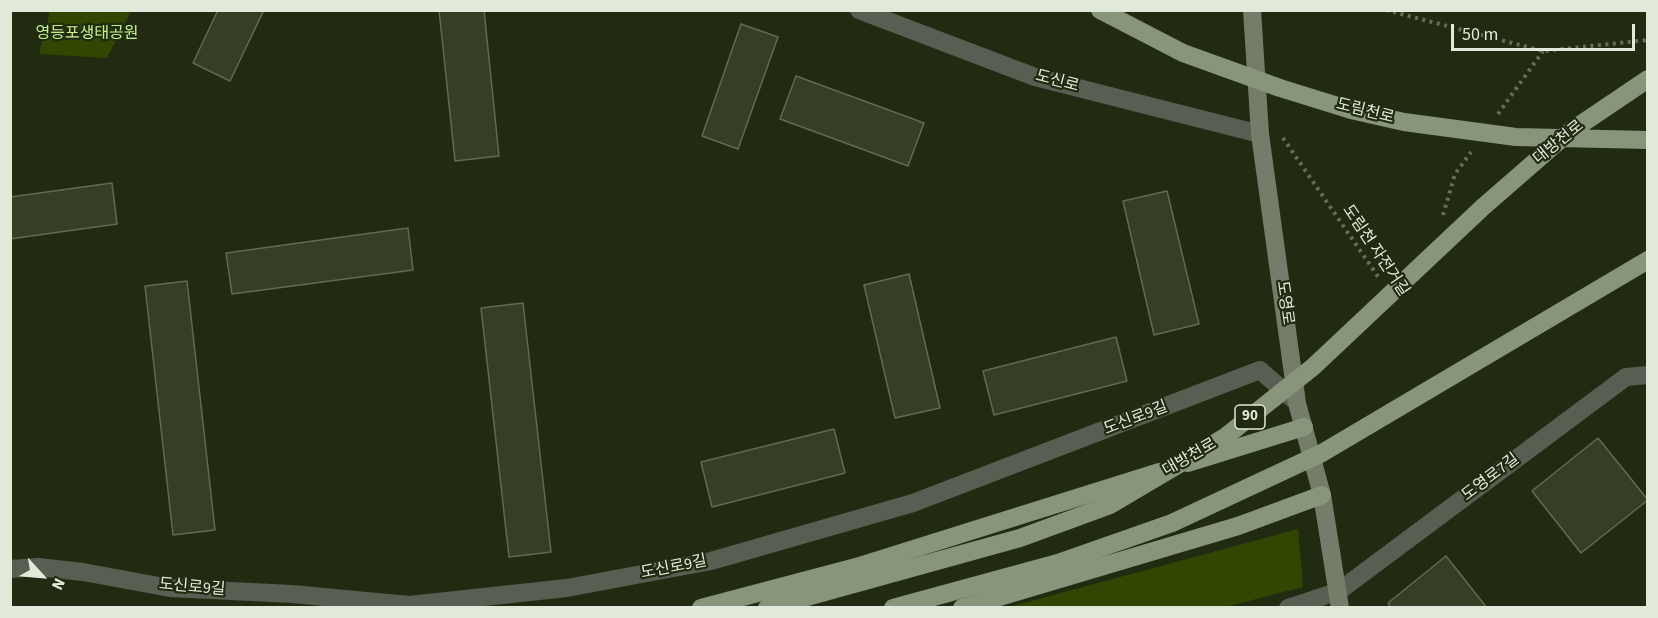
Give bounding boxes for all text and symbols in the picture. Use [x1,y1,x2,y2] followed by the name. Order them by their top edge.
[1454,12,1638,50] scale bar
[1462,22,1498,47] text: 50 m
[35,24,139,44] park label: 영등포생태공원
[1033,67,1081,97] street label: 도신로
[1334,96,1396,128] street label: 도림천로
[1530,117,1588,169] street label: 대방천로
[1337,202,1413,300] street label: 도림천 자전거길
[1271,280,1297,326] street label: 도영로
[1101,398,1171,440] street label: 도신로9길
[1235,405,1265,429] road number: 90
[1160,435,1220,481] street label: 대방천로
[1459,450,1523,506] street label: 도영로7길
[12,546,72,606] north arrow
[639,552,709,584] street label: 도신로9길
[46,574,70,593] text: N
[158,576,226,600] street label: 도신로9길

